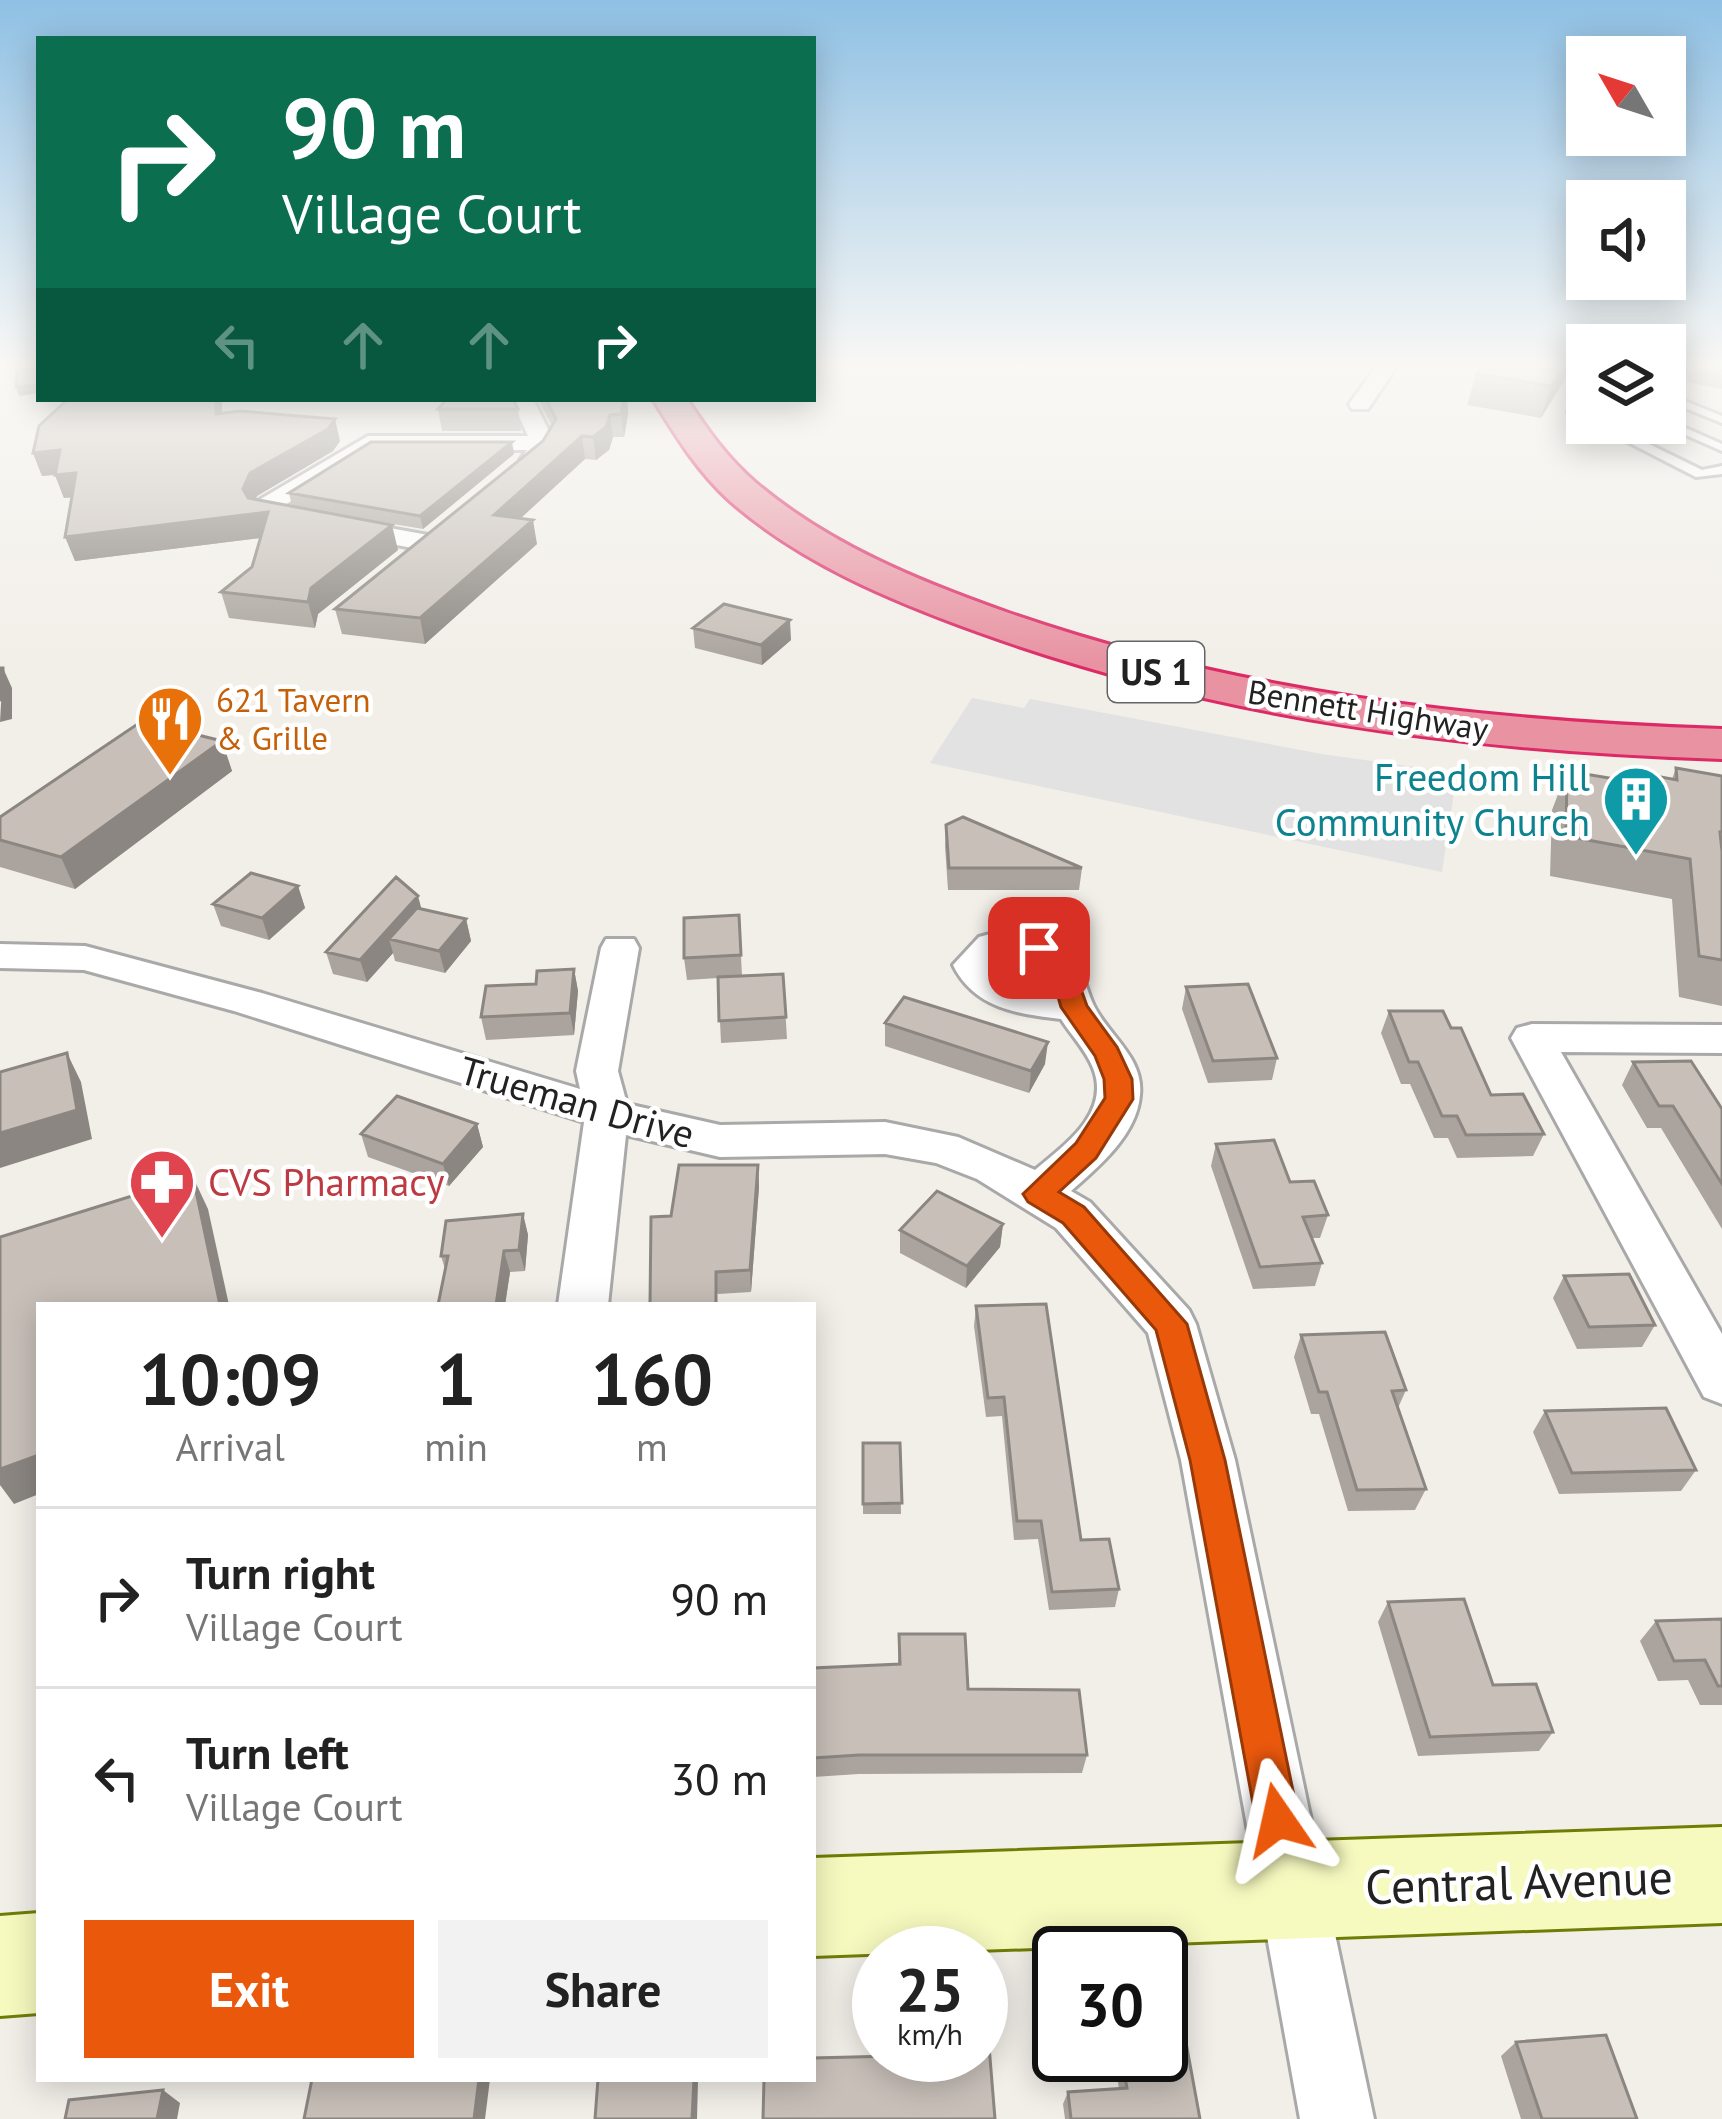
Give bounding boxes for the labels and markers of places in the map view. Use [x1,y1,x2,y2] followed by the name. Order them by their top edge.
[216,678,371,759] place label: 621 Tavern & Grille
[135,684,205,778] restaurant icon: 621 Tavern & Grille
[1275,751,1591,847] place label: Freedom Hill Community Church
[1601,764,1671,858] building icon: Freedom Hill Community Church
[988,897,1090,999] pin
[127,1147,197,1241] pharmacy icon: CVS Pharmacy
[208,1156,445,1207] place label: CVS Pharmacy

